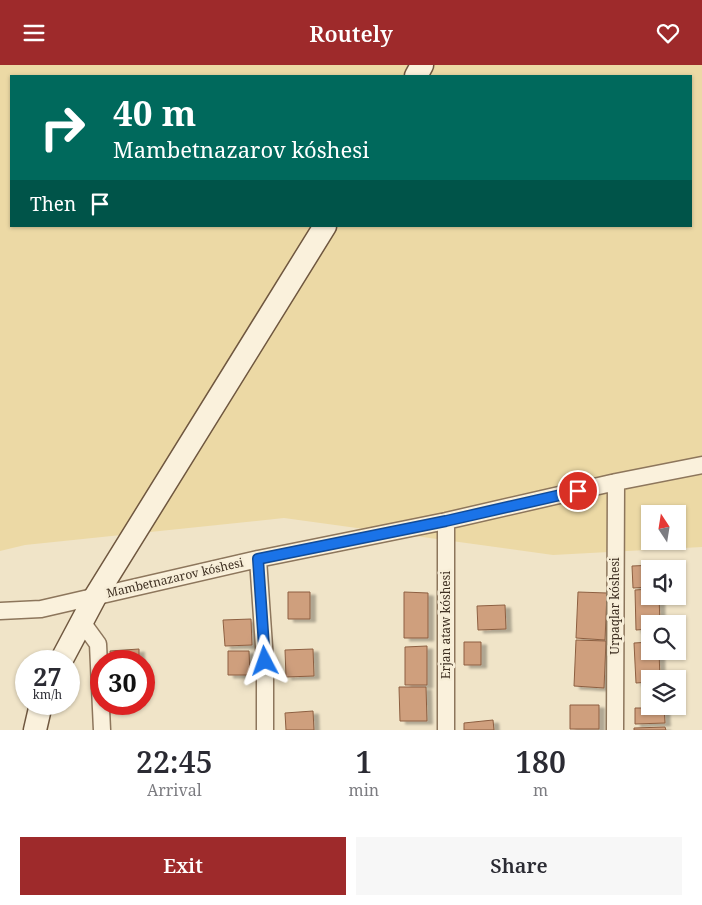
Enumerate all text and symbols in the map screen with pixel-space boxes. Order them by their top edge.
text: Routely [309,18,393,48]
icon: menu [20,19,48,47]
icon: heart [654,19,682,47]
text: 40 m [113,89,196,136]
icon: right [30,95,95,160]
text: Mambetnazarov kóshesi [113,134,369,164]
icon: arrive [86,190,114,218]
text: Then [30,191,76,217]
pin [557,470,599,512]
icon: arrive [564,477,592,505]
north arrow [641,505,686,550]
map controls [641,505,686,715]
street label: Mambetnazarov kóshesi [105,553,245,602]
street label: Urpaqlar kóshesi [606,557,623,655]
button: sound [641,560,686,605]
street label: Erjan ataw kóshesi [437,571,454,679]
button: search [641,615,686,660]
position arrow [238,634,290,686]
speed limit sign: 30 [90,650,155,715]
text: 27 [33,659,62,693]
button: layers [641,670,686,715]
text: km/h [33,686,62,703]
text: 22:45 [136,741,213,782]
text: 1 [355,741,372,782]
text: 180 [515,741,566,782]
text: Arrival [147,779,202,801]
text: min [349,779,379,801]
text: m [533,779,548,801]
button: Exit [20,837,346,895]
button: Share [356,837,682,895]

